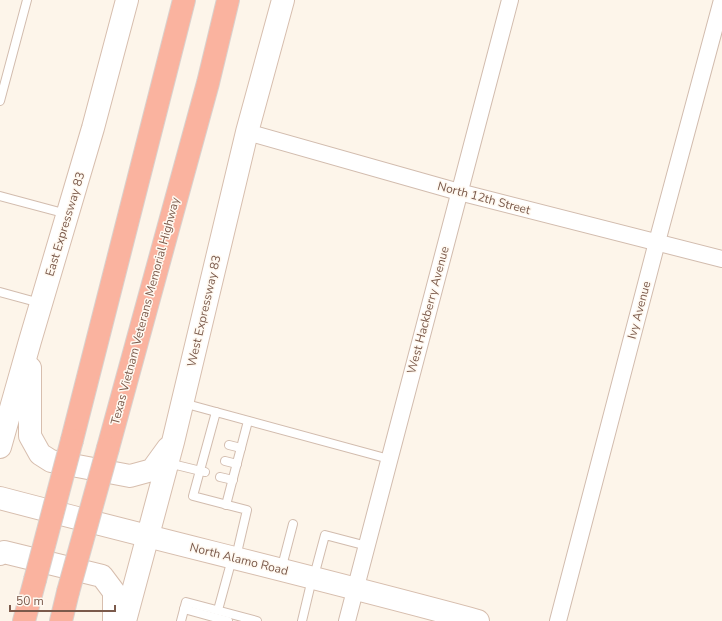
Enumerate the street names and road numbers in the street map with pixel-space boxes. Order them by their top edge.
street label: East Expressway 83 [41,170,89,278]
street label: North 12th Street [436,178,533,218]
street label: Texas Vietnam Veterans Memorial Highway [107,195,183,426]
street label: West Hackberry Avenue [403,244,453,376]
street label: West Expressway 83 [183,254,225,368]
street label: Ivy Avenue [624,279,654,341]
street label: North Alamo Road [188,539,290,579]

